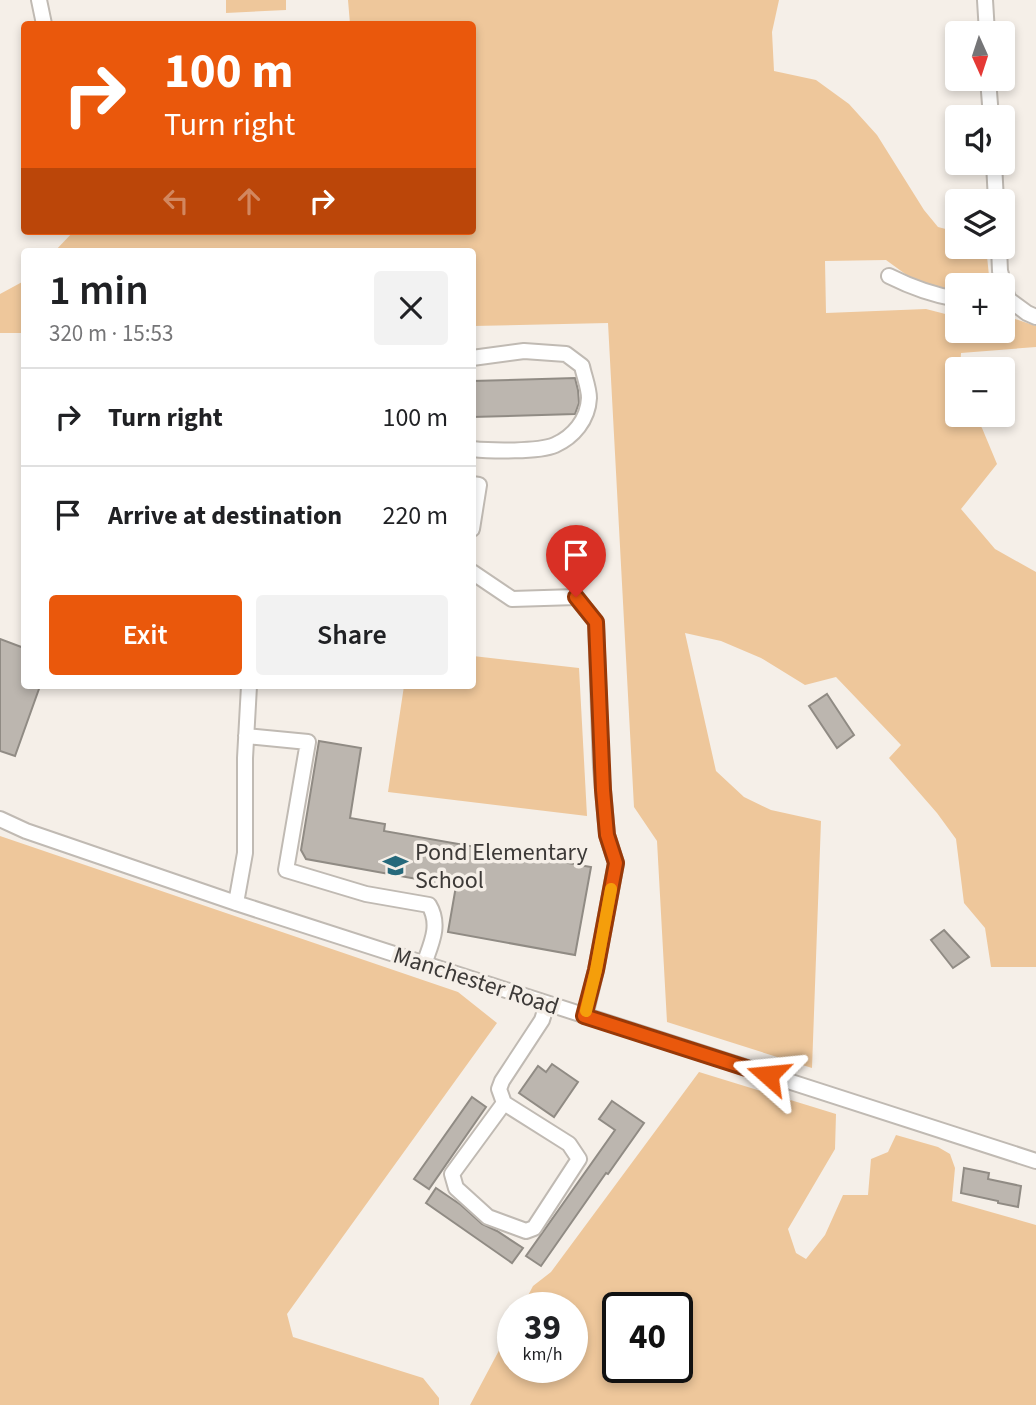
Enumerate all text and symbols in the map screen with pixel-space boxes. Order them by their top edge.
north arrow [945,21,1015,91]
map controls [945,21,1015,427]
text: 100 m [164,37,293,107]
icon: right [49,49,140,140]
text: Turn right [164,102,295,148]
button: sound [945,105,1015,175]
icon: left [157,182,195,220]
icon: ahead [230,182,268,220]
icon: right [303,182,341,220]
button: layers [945,189,1015,259]
text: 1 min [49,261,149,321]
button: close [374,271,448,345]
button: + [945,273,1015,343]
text: 320 m · 15:53 [49,317,173,350]
button: − [945,357,1015,427]
icon: right [49,398,87,436]
text: Turn right [108,399,223,436]
text: 100 m [382,399,448,436]
icon: arrive [49,496,87,534]
text: Arrive at destination [108,497,342,534]
text: 220 m [382,497,448,534]
pin [546,525,606,597]
icon: arrive [557,536,595,574]
button: Exit [49,595,242,675]
button: Share [256,595,448,675]
place label: Pond Elementary School [415,835,588,898]
school or university icon: Pond Elementary School [381,852,409,880]
street label: Manchester Road [389,938,563,1024]
position arrow [731,1038,805,1112]
speed limit sign: 40 [602,1292,693,1383]
text: 39 [524,1303,561,1353]
text: km/h [523,1342,562,1367]

